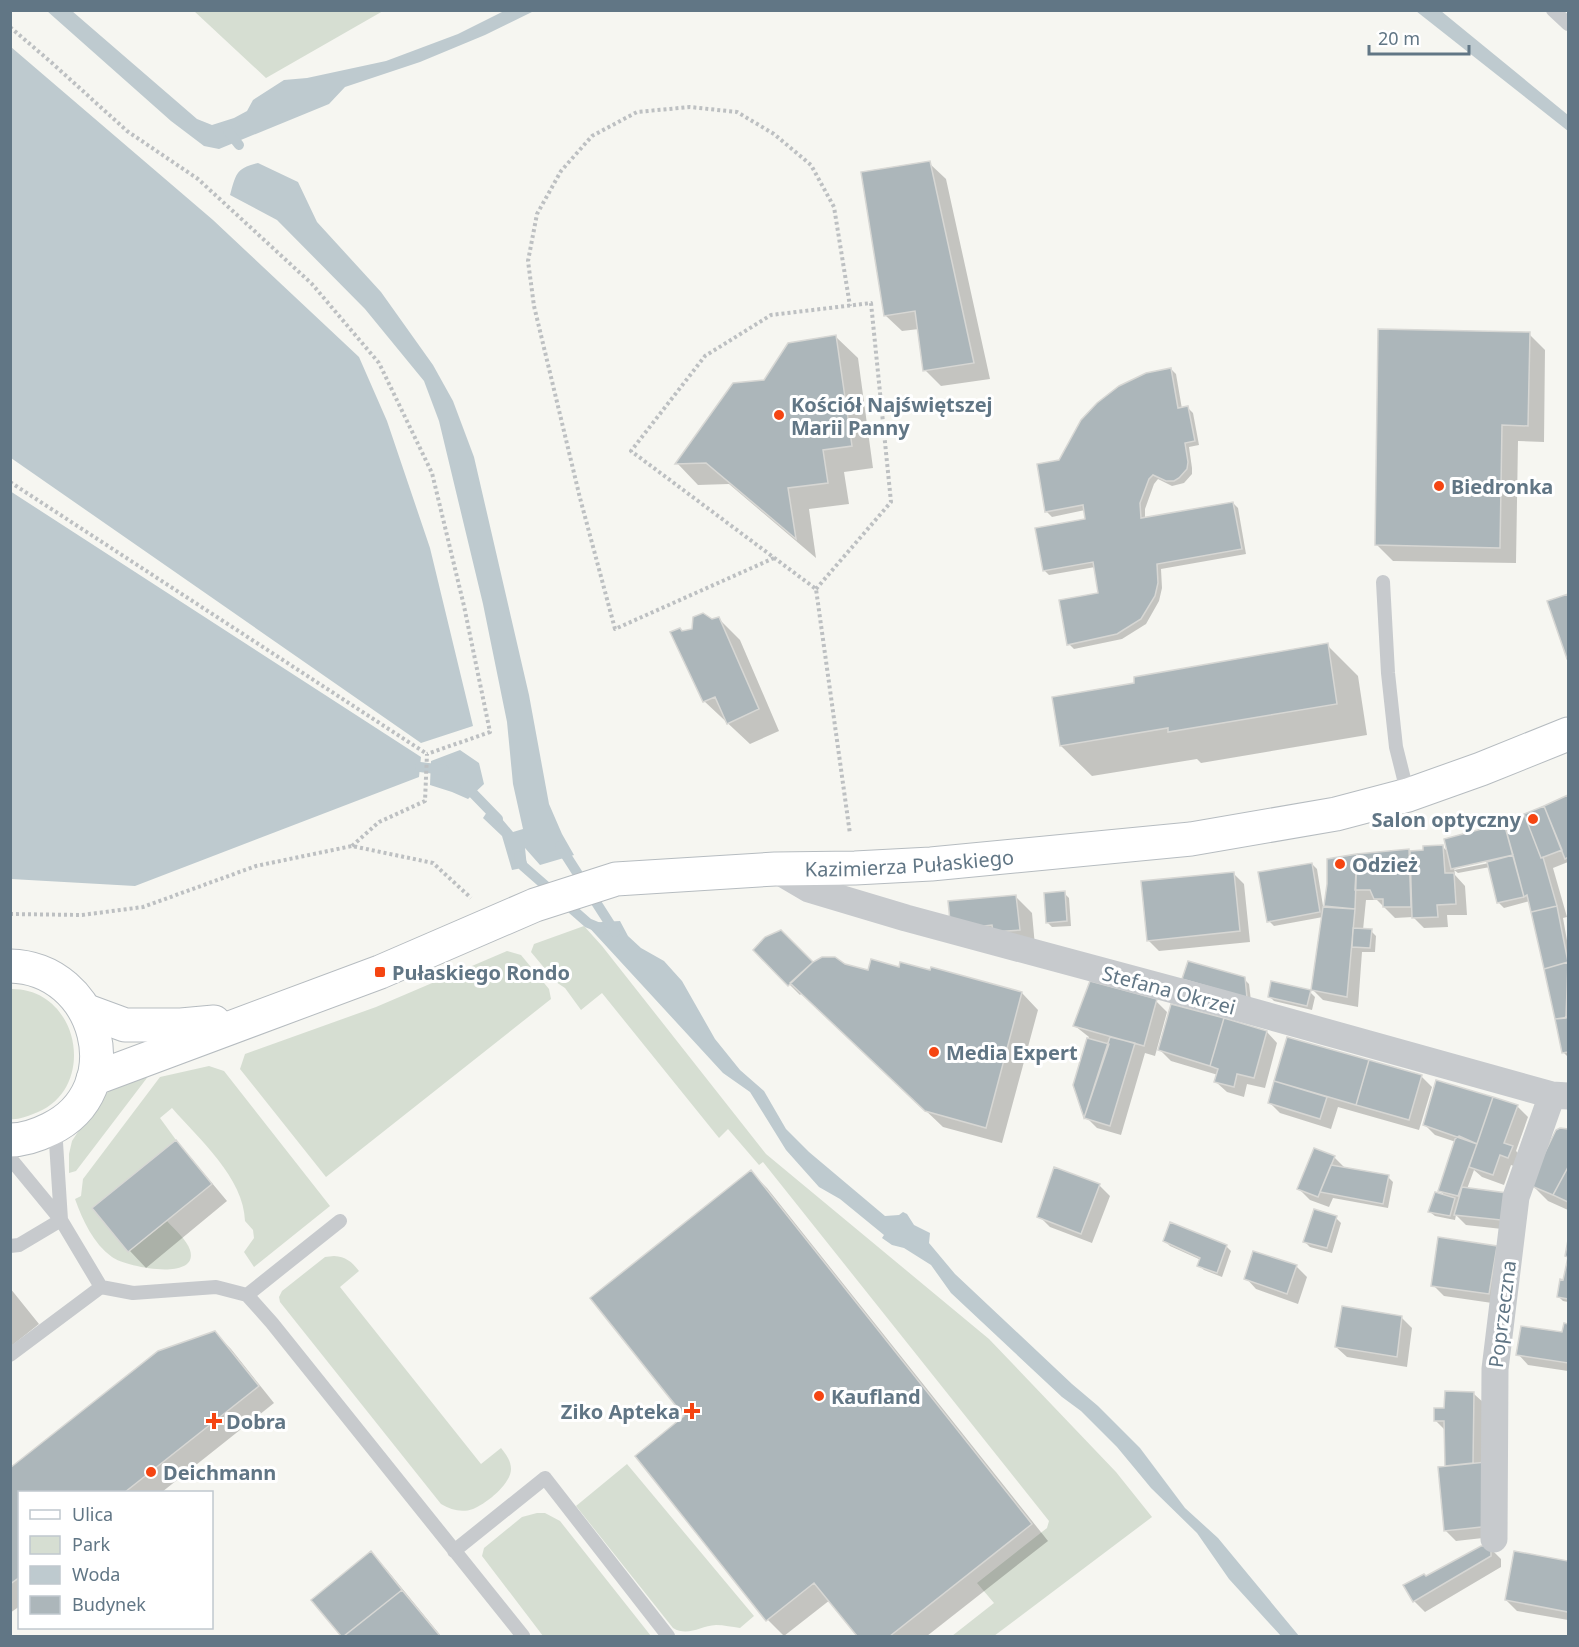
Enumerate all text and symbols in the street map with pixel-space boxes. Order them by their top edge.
scale bar [1369,18,1470,56]
text: 20 m [1378,26,1420,50]
place label: Kościół Najświętszej Marii Panny [791,391,993,441]
marker: Kościół Najświętszej Marii Panny [772,408,786,422]
place label: Biedronka [1451,473,1553,500]
marker: Biedronka [1432,479,1446,493]
place label: Salon optyczny [1372,806,1522,833]
marker: Salon optyczny [1526,812,1540,826]
street label: Kazimierza Pułaskiego [805,843,1015,882]
place label: Odzież [1352,851,1418,878]
marker: Odzież [1333,857,1347,871]
place label: Pułaskiego Rondo [392,959,570,986]
street label: Stefana Okrzei [1099,959,1239,1021]
marker: Pułaskiego Rondo [373,965,387,979]
place label: Media Expert [946,1039,1078,1066]
marker: Media Expert [927,1045,941,1059]
street label: Poprzeczna [1482,1259,1522,1369]
place label: Kaufland [831,1383,921,1410]
marker: Kaufland [812,1389,826,1403]
place label: Ziko Apteka [561,1398,680,1425]
marker: Ziko Apteka [685,1404,699,1418]
place label: Dobra [226,1408,286,1435]
marker: Dobra [207,1414,221,1428]
place label: Deichmann [163,1459,276,1486]
marker: Deichmann [144,1465,158,1479]
legend [18,1491,213,1629]
text: Ulica [72,1502,113,1526]
text: Park [72,1532,110,1556]
text: Woda [72,1562,120,1586]
text: Budynek [72,1592,146,1616]

